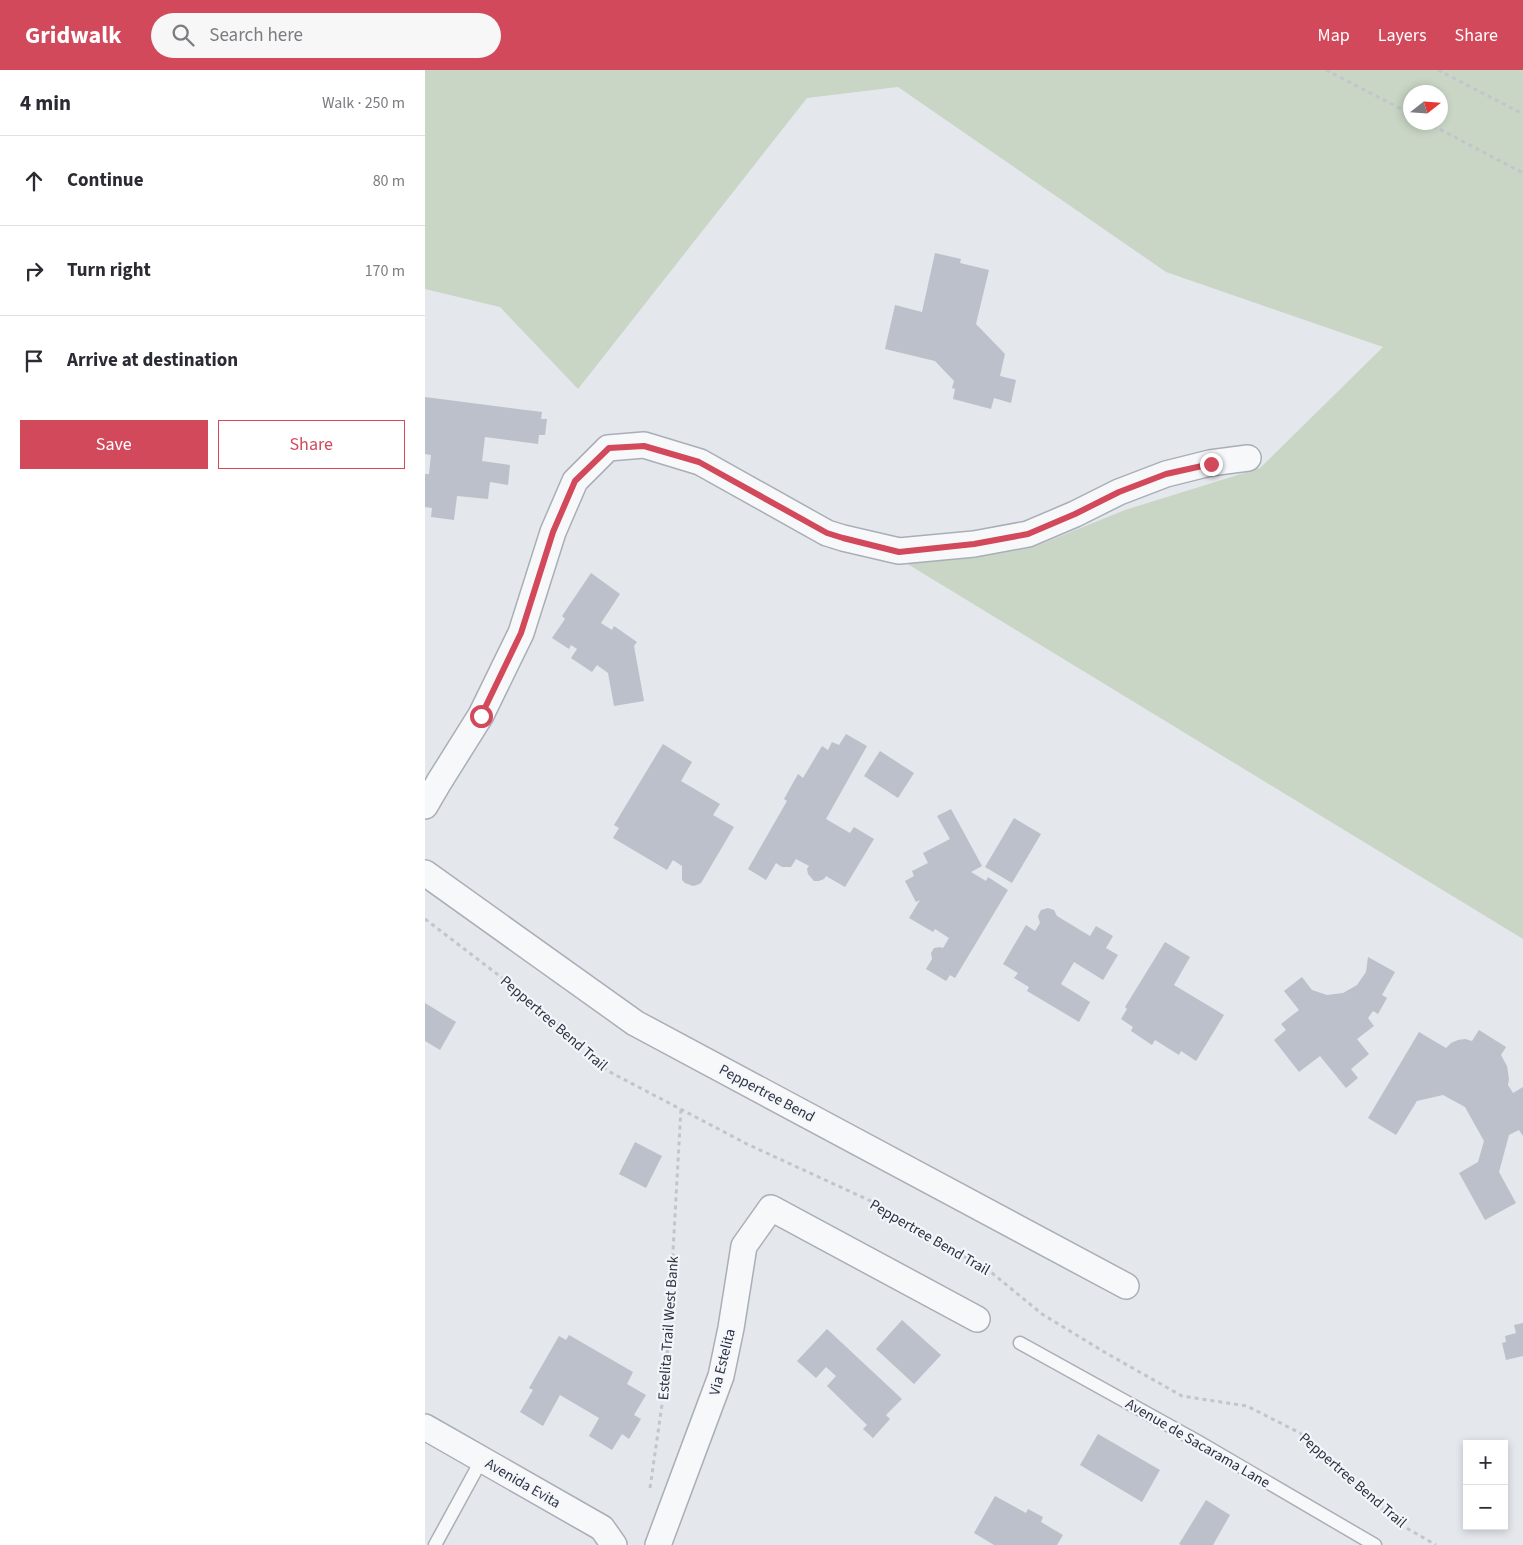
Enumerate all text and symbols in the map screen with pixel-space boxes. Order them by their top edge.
search box [151,13,501,58]
text: Gridwalk [25,18,121,53]
icon: search [169,21,197,49]
text: Search here [209,22,303,49]
text: Map [1318,23,1350,48]
text: Layers [1378,23,1427,48]
text: Share [1455,23,1498,48]
north arrow [1403,85,1448,130]
text: 4 min [20,88,71,118]
text: Walk · 250 m [322,92,405,114]
icon: ahead [20,167,48,195]
text: Continue [67,167,144,194]
text: 80 m [373,170,405,192]
icon: right [20,257,48,285]
text: Turn right [67,257,151,284]
text: 170 m [365,260,405,282]
icon: arrive [20,347,48,375]
text: Arrive at destination [67,347,238,374]
button: Save [20,420,208,469]
button: Share [218,420,405,469]
route end [1200,453,1223,476]
route start [470,705,493,728]
street label: Peppertree Bend Trail [495,971,612,1076]
street label: Peppertree Bend [715,1059,818,1128]
street label: Peppertree Bend Trail [866,1194,994,1281]
street label: Estelita Trail West Bank [653,1255,684,1401]
street label: Via Estelita [704,1327,741,1398]
street label: Avenue de Sacarama Lane [1122,1393,1274,1493]
street label: Peppertree Bend Trail [1294,1428,1411,1533]
map controls [1463,1440,1508,1530]
button: + [1463,1440,1508,1485]
street label: Avenida Evita [481,1453,564,1514]
button: − [1463,1485,1508,1530]

